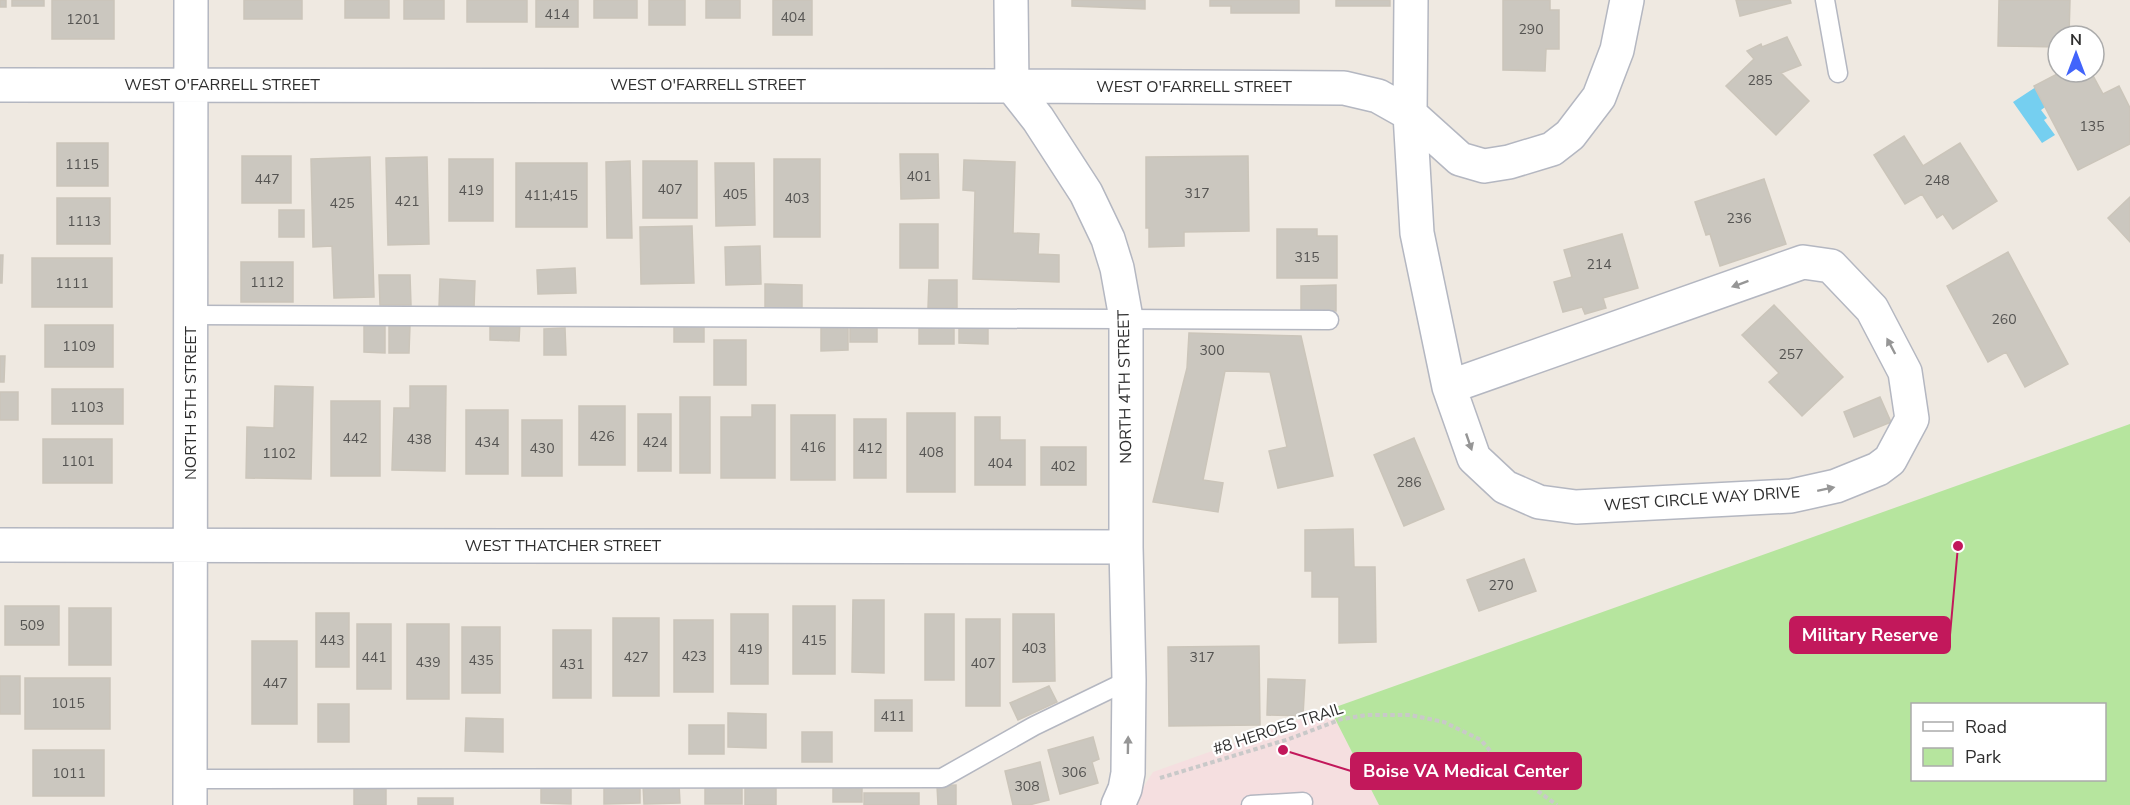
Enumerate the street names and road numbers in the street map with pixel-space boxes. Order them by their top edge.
street label: WEST O'FARRELL STREET [124,74,320,96]
street label: WEST O'FARRELL STREET [610,74,806,96]
street label: WEST O'FARRELL STREET [1096,76,1292,98]
street label: NORTH 4TH STREET [1113,309,1137,464]
street label: NORTH 5TH STREET [180,326,202,480]
street label: WEST CIRCLE WAY DRIVE [1603,481,1801,517]
street label: WEST THATCHER STREET [465,535,662,557]
street label: #8 HEROES TRAIL [1210,698,1346,760]

